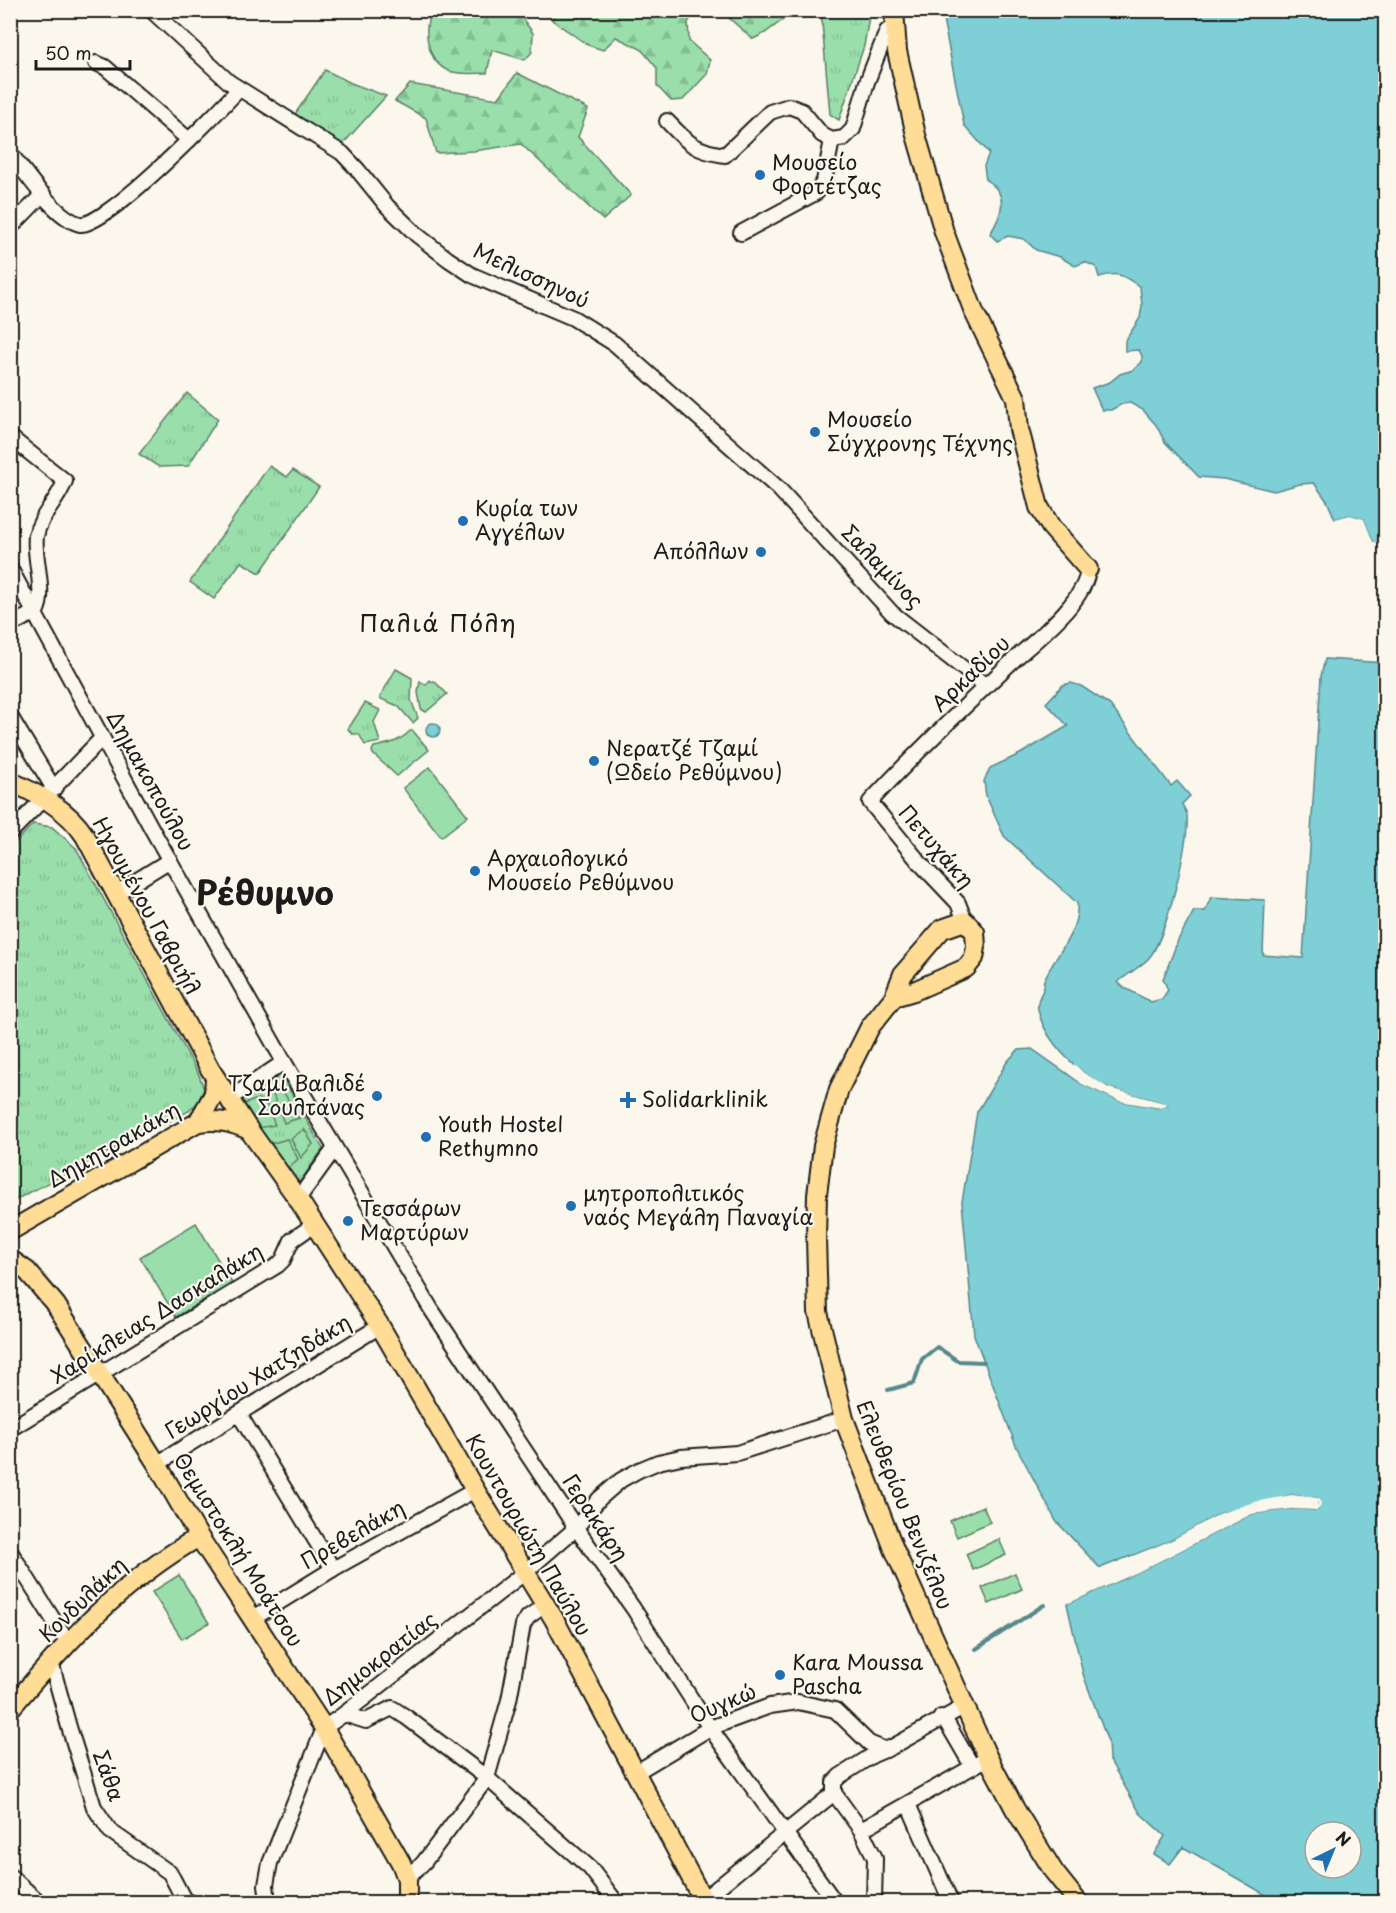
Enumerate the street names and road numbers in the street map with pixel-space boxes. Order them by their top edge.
street label: Μελισσηνού [468,233,595,315]
street label: Σαλαμίνος [835,516,932,615]
street label: Αρκαδίου [923,627,1016,718]
street label: Δημακοπούλου [100,704,204,856]
street label: Πετυχάκη [892,797,983,895]
street label: Ηγουμένου Γαβριήλ [86,810,210,1000]
street label: Δημητρακάκη [41,1092,185,1194]
street label: Χαρίκλειας Δασκαλάκη [44,1234,268,1391]
street label: Γεωργίου Χατζηδάκη [158,1305,356,1446]
street label: Ελευθερίου Βενιζέλου [849,1395,963,1614]
street label: Κουντουριώτη Παύλου [459,1427,601,1641]
street label: Θεμιστοκλή Μοάτσου [167,1446,313,1652]
street label: Γερακάρη [556,1467,638,1567]
street label: Πρεβελάκη [294,1490,410,1576]
street label: Κονδυλάκη [30,1548,133,1649]
street label: Δημοκρατίας [315,1602,443,1712]
street label: Ουγκώ [684,1674,761,1731]
street label: Σάθα [86,1745,134,1806]

